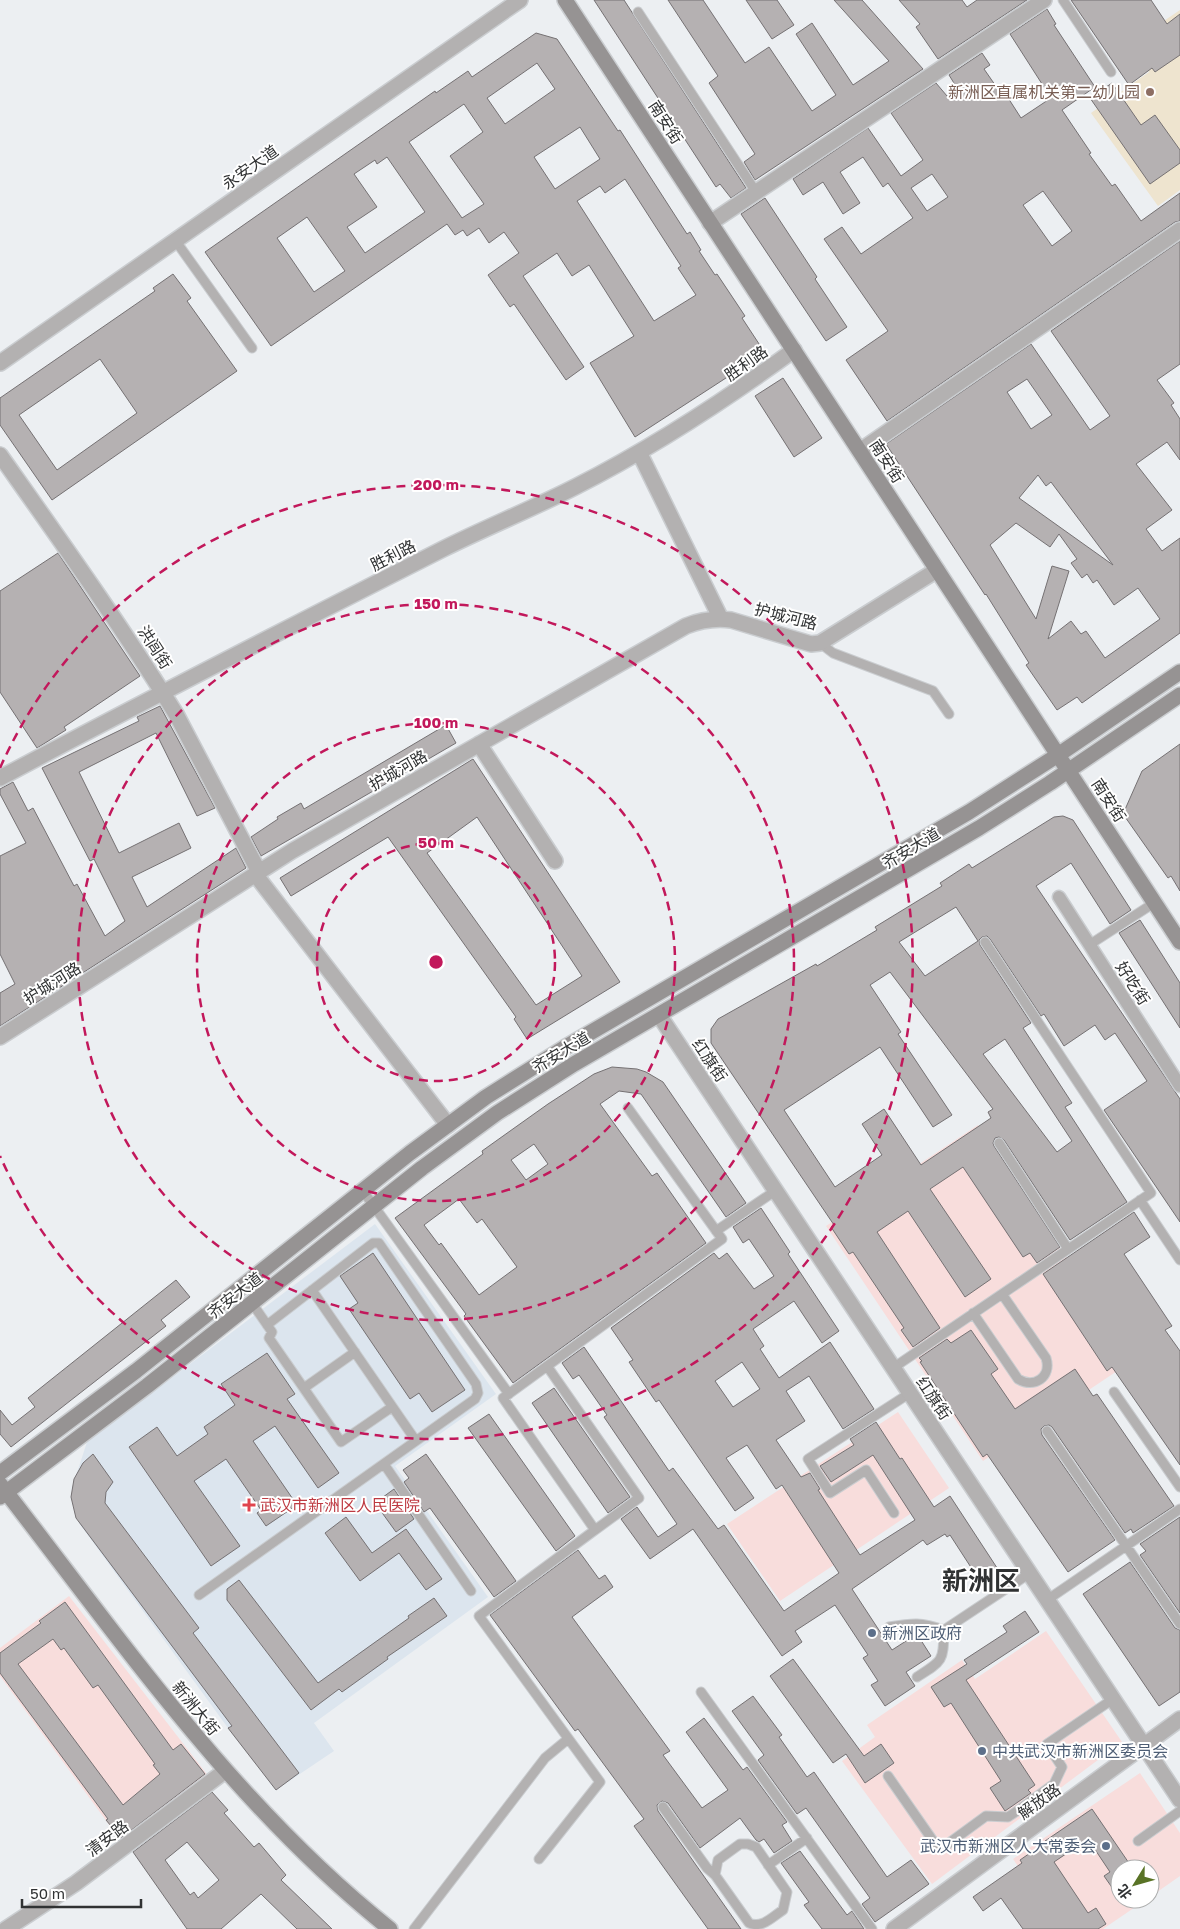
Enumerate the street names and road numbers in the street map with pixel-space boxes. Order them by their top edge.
street label: 南安街 [645,96,687,148]
street label: 永安大道 [218,140,282,194]
street label: 胜利路 [721,341,771,385]
street label: 南安街 [866,435,908,487]
street label: 胜利路 [367,535,419,575]
street label: 护城河路 [753,599,819,633]
street label: 洪闾街 [134,621,176,673]
street label: 护城河路 [365,745,431,795]
street label: 南安街 [1088,774,1130,826]
street label: 齐安大道 [878,823,944,873]
street label: 好吃街 [1112,957,1154,1009]
street label: 护城河路 [20,958,84,1008]
street label: 齐安大道 [528,1027,594,1077]
street label: 红旗街 [688,1035,732,1085]
street label: 齐安大道 [204,1267,266,1323]
street label: 红旗街 [912,1373,956,1423]
street label: 新洲大街 [168,1677,224,1739]
street label: 解放路 [1014,1779,1064,1823]
street label: 清安路 [82,1816,132,1860]

